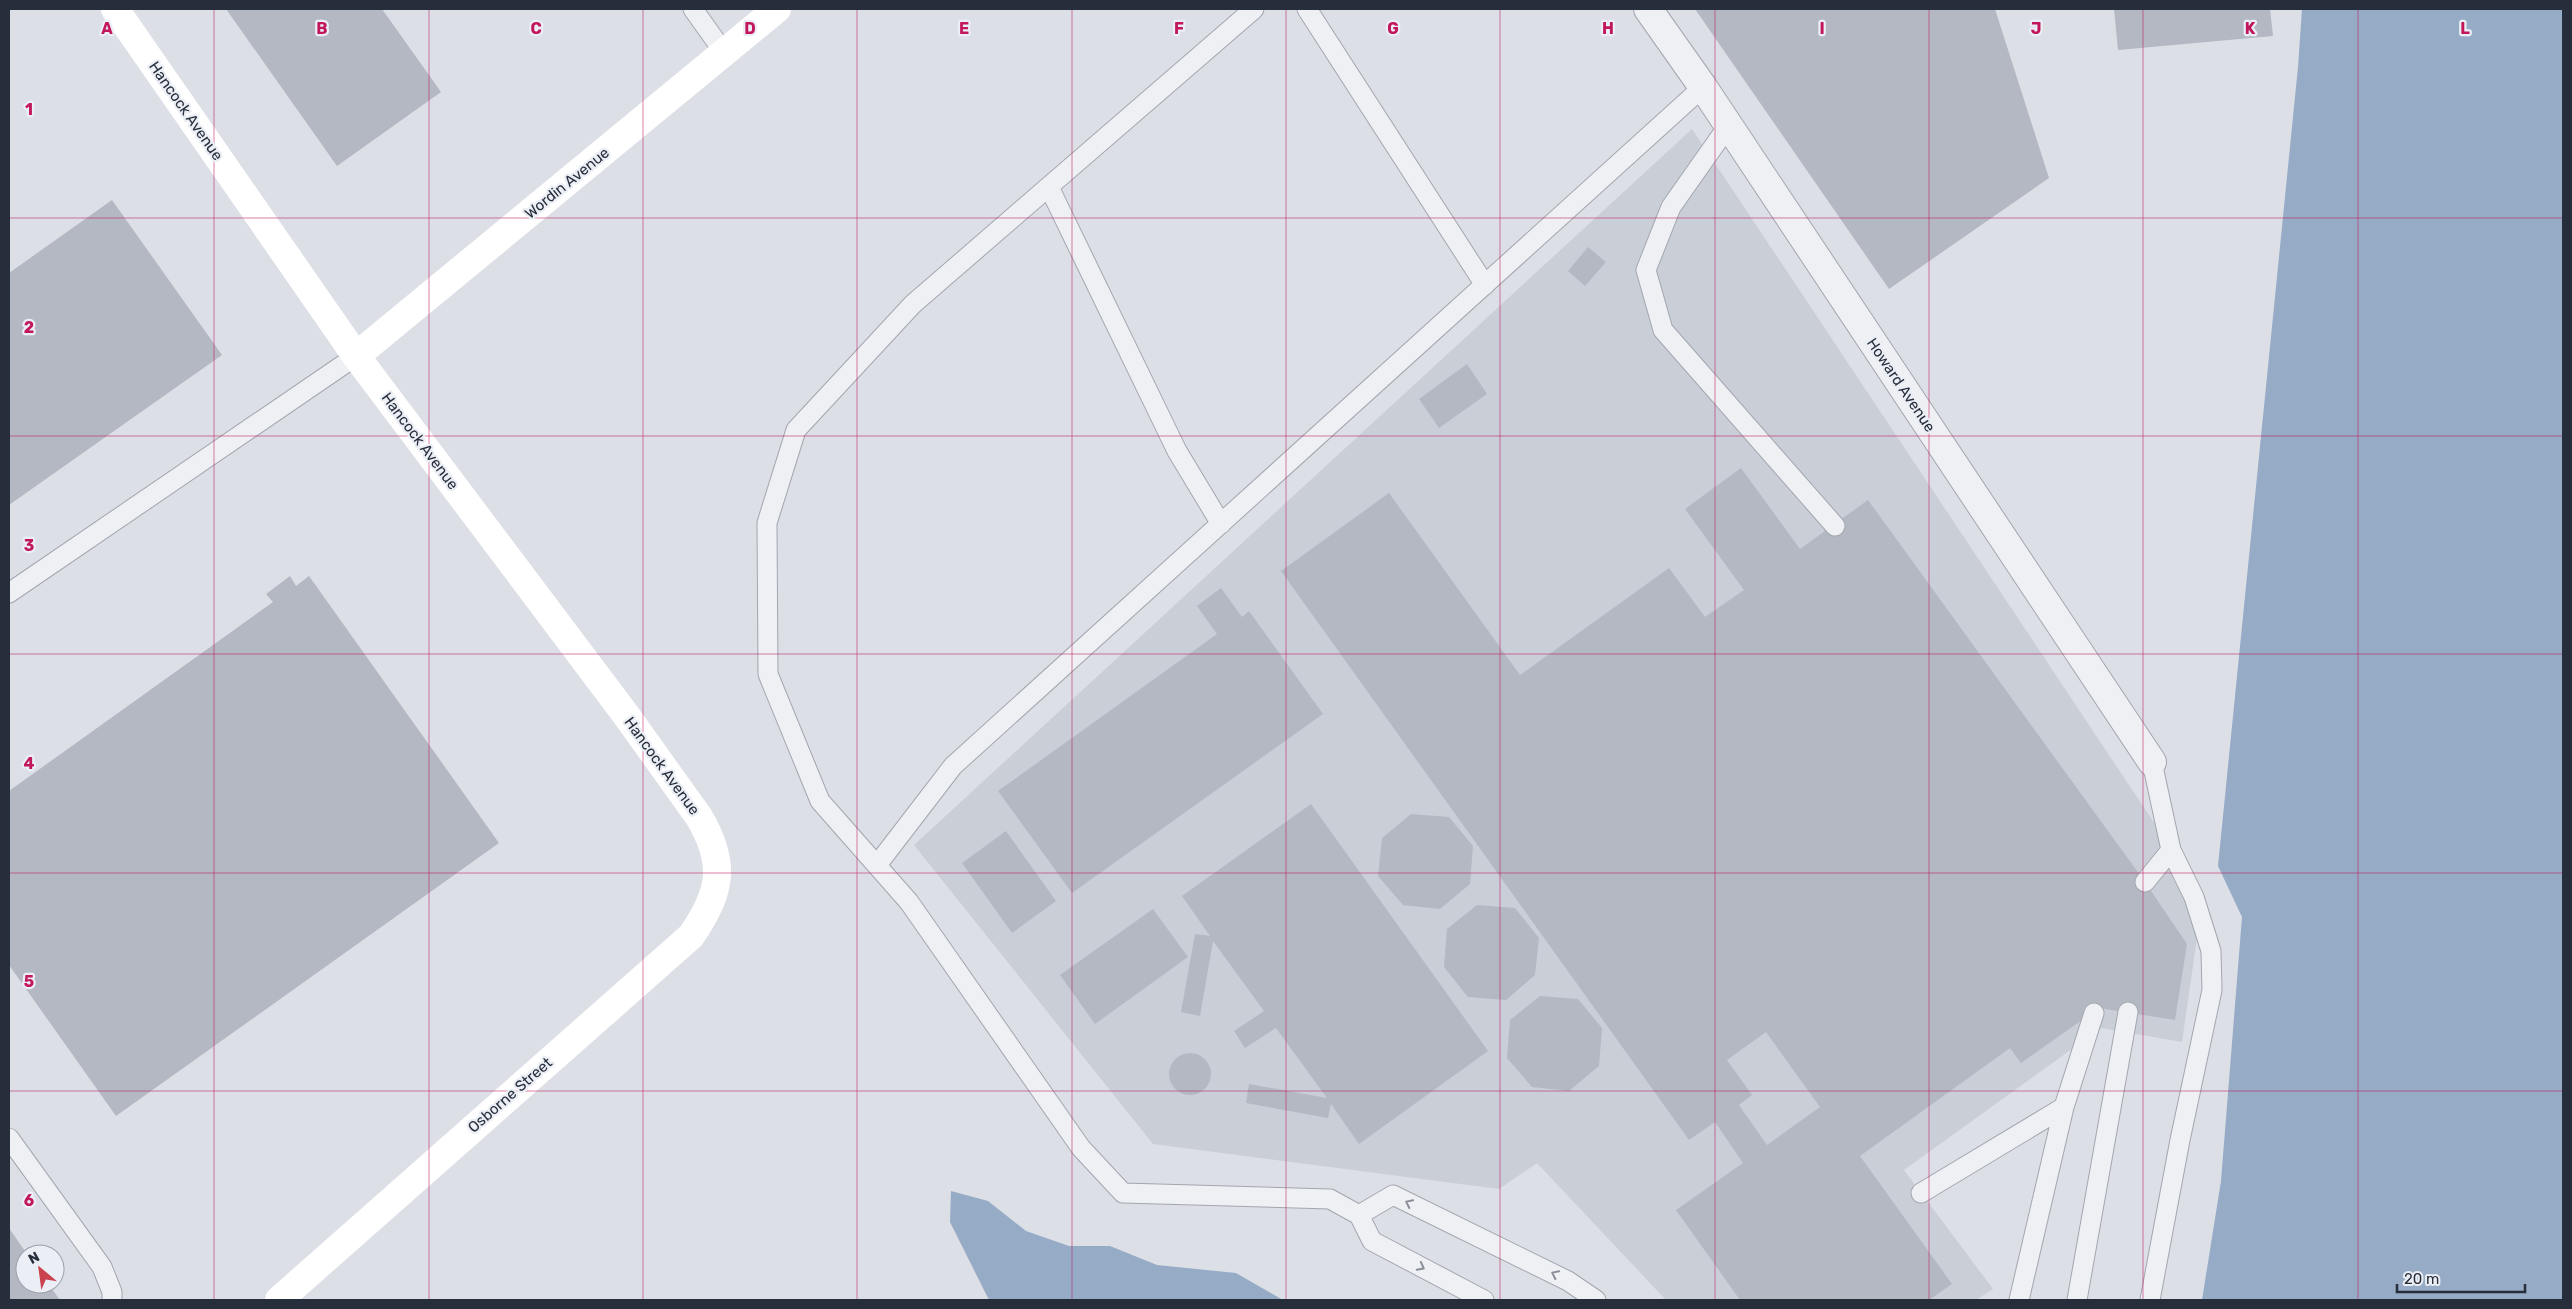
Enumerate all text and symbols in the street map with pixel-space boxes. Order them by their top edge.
text: A [101,19,113,38]
text: B [316,19,328,38]
text: C [530,19,542,38]
text: D [744,19,756,38]
text: E [959,19,969,38]
text: F [1174,19,1184,38]
text: G [1387,19,1399,38]
text: H [1602,19,1614,38]
text: I [1819,19,1825,38]
text: J [2031,19,2041,38]
text: K [2245,19,2256,38]
text: L [2460,19,2470,38]
street label: Hancock Avenue [145,58,227,164]
text: 1 [25,100,33,119]
street label: Wordin Avenue [521,143,613,223]
text: 2 [24,318,34,337]
street label: Howard Avenue [1863,335,1939,435]
street label: Hancock Avenue [378,389,462,493]
text: 3 [24,536,34,555]
street label: Hancock Avenue [620,714,704,818]
text: 4 [24,754,35,773]
text: 5 [24,972,34,991]
street label: Osborne Street [464,1053,556,1136]
text: 6 [24,1191,34,1210]
one-way arrow [1405,1199,1414,1209]
north arrow [15,1244,65,1294]
text: N [25,1248,42,1268]
one-way arrow [1415,1260,1424,1270]
scale bar [2397,1262,2524,1294]
one-way arrow [1551,1270,1560,1281]
text: 20 m [2404,1270,2439,1288]

